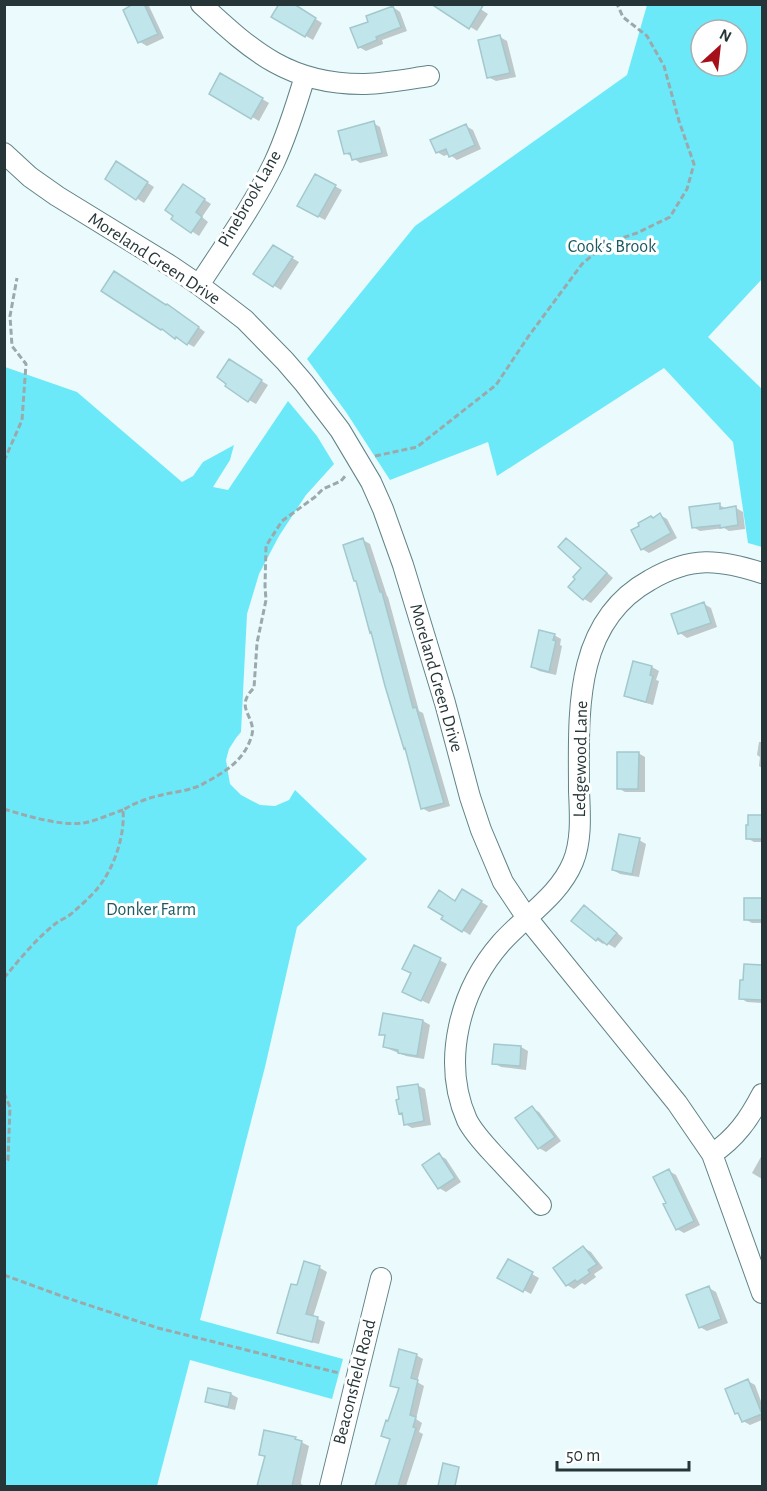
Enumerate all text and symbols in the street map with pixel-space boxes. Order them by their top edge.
north arrow [689,18,749,78]
text: N [717,26,734,45]
street label: Pinebrook Lane [215,148,285,250]
street label: Moreland Green Drive [85,210,223,308]
park label: Cook's Brook [568,238,657,256]
street label: Moreland Green Drive [406,602,466,754]
street label: Ledgewood Lane [571,700,591,818]
park label: Donker Farm [106,901,196,919]
street label: Beaconsfield Road [331,1318,379,1446]
scale bar [557,1434,689,1472]
text: 50 m [566,1447,600,1465]

